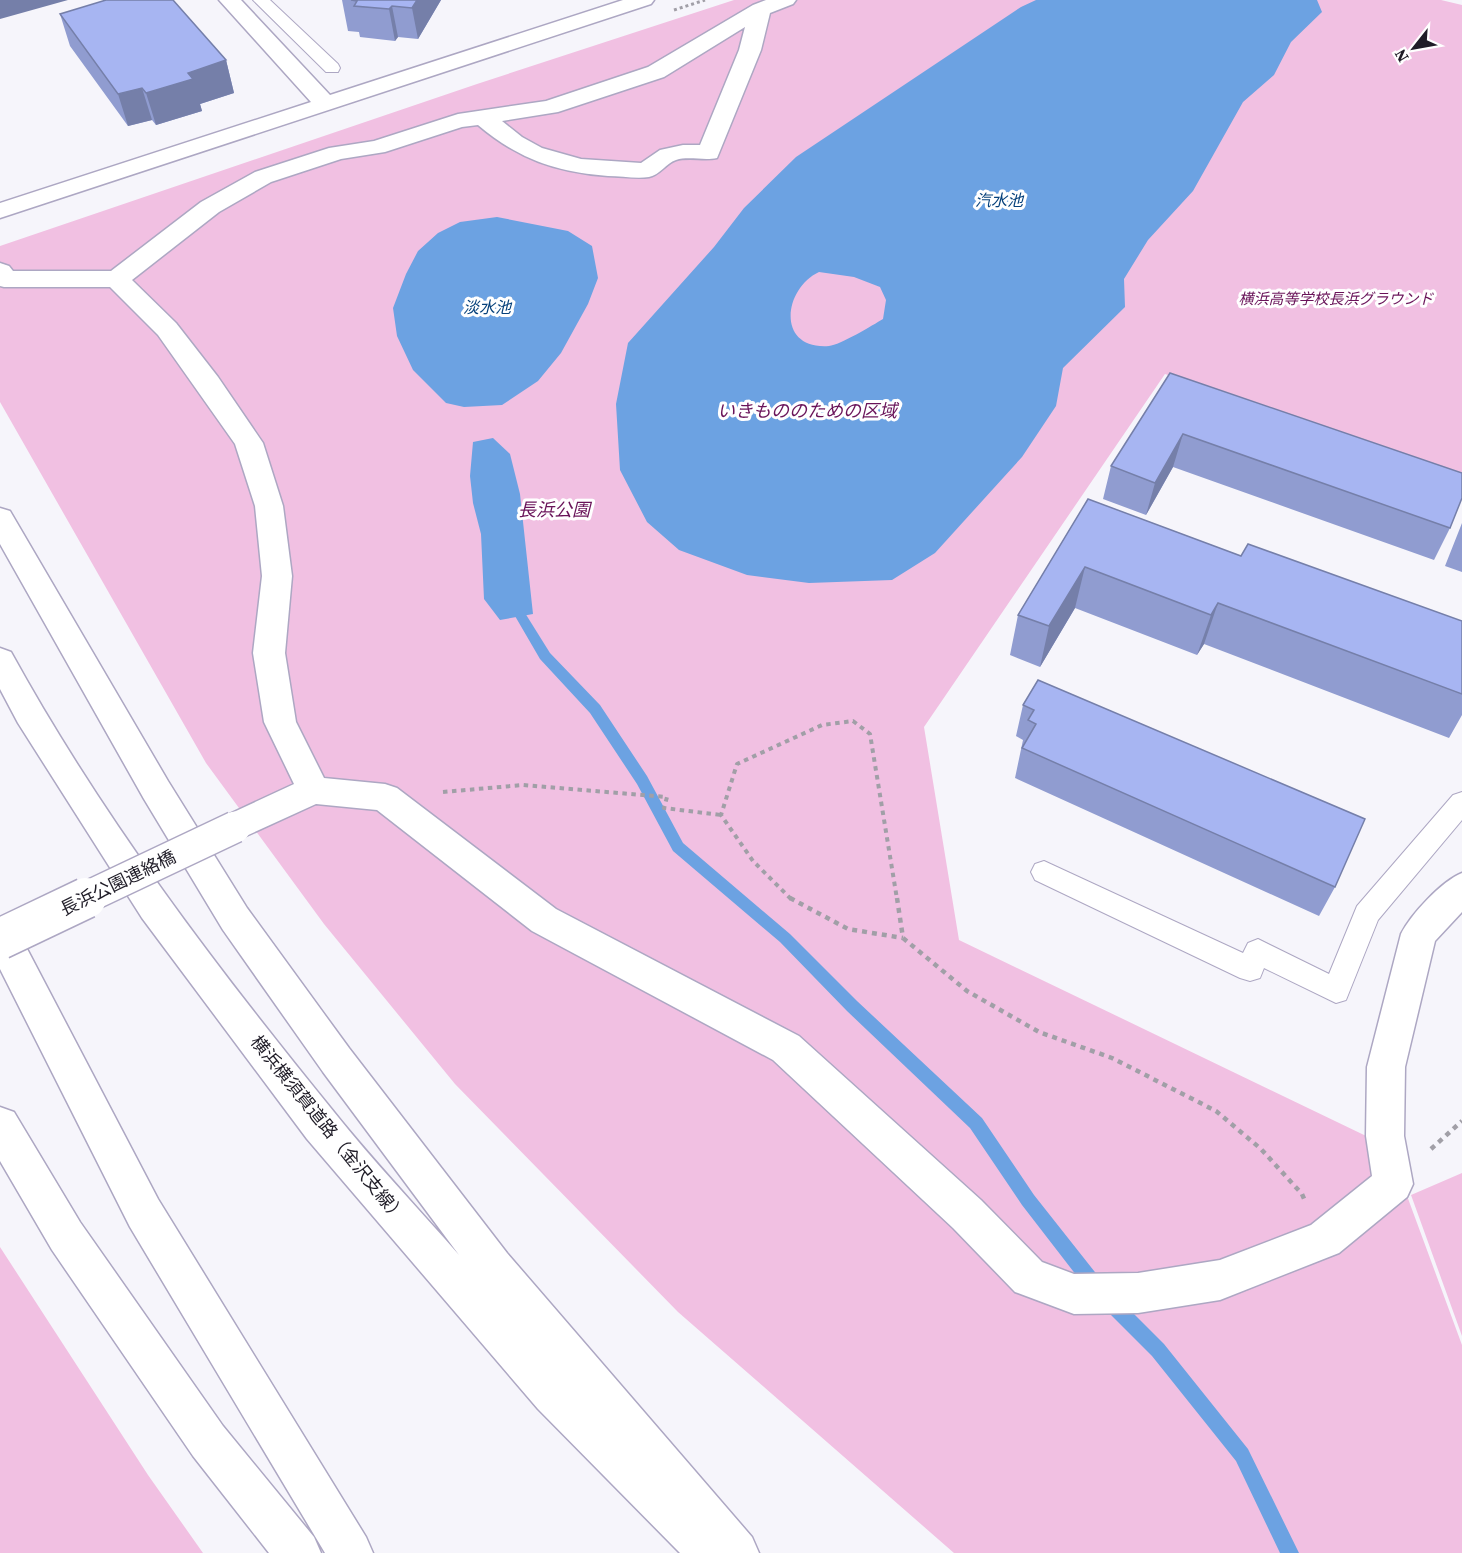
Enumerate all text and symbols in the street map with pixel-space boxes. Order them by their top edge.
north arrow [1384,18,1444,78]
text: N [1389,45,1414,66]
water label: 汽水池 [975,189,1025,211]
park label: 横浜高等学校長浜グラウンド [1238,288,1434,309]
water label: 淡水池 [463,296,513,318]
park label: いきもののための区域 [717,398,900,423]
park label: 長浜公園 [518,497,593,522]
street label: 長浜公園連絡橋 [56,844,180,921]
street label: 横浜横須賀道路（金沢支線） [245,1030,412,1227]

